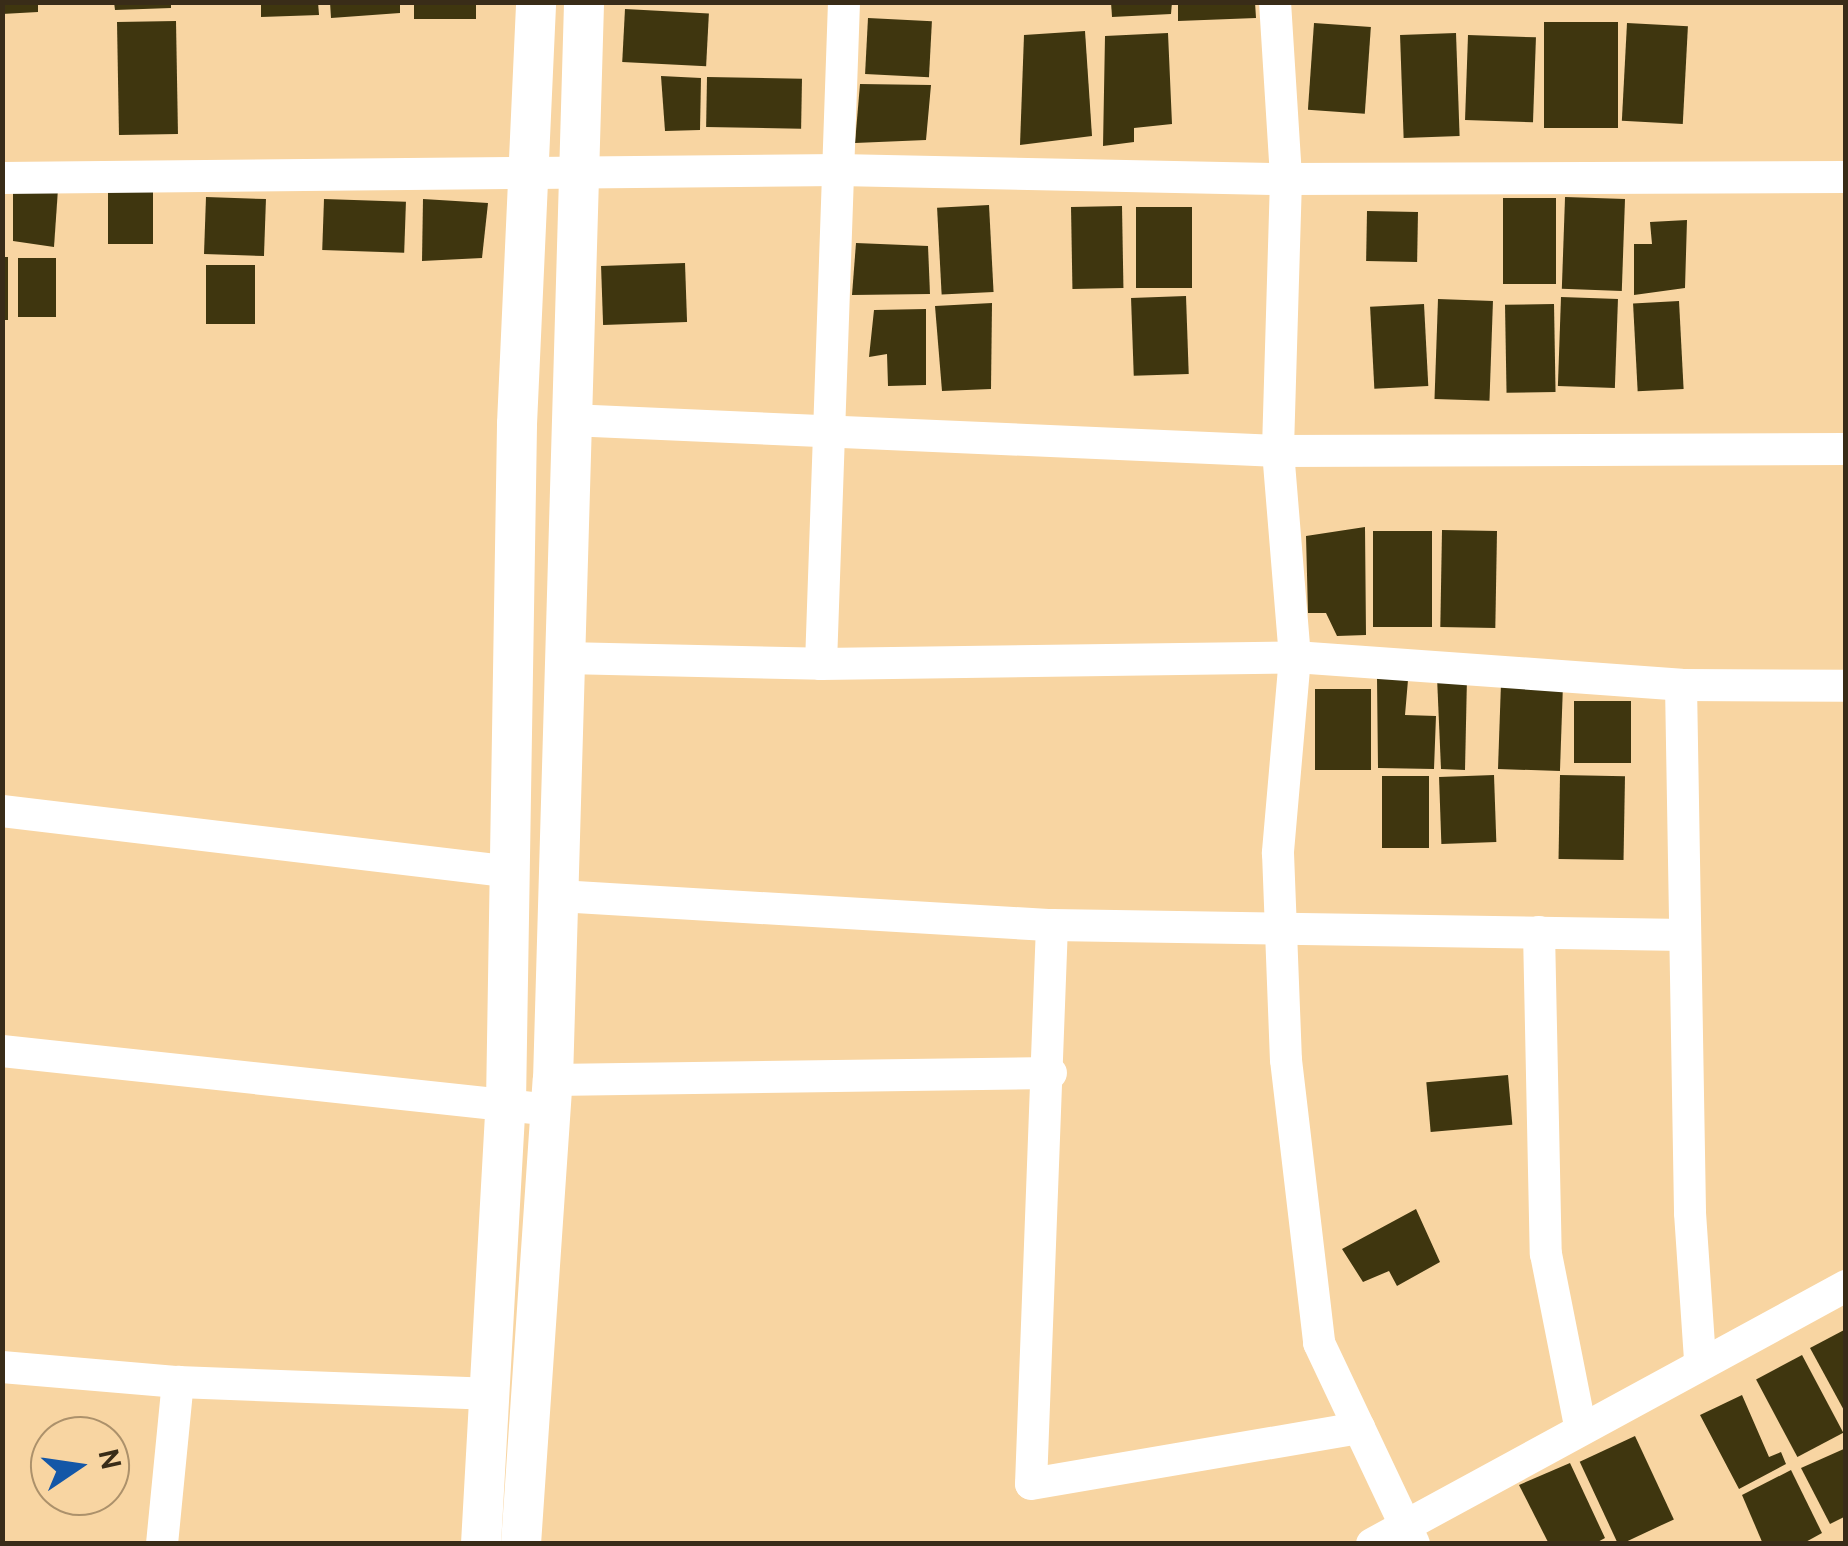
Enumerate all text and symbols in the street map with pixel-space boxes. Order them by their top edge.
north arrow [30,1416,130,1516]
text: N [87,1446,127,1474]

